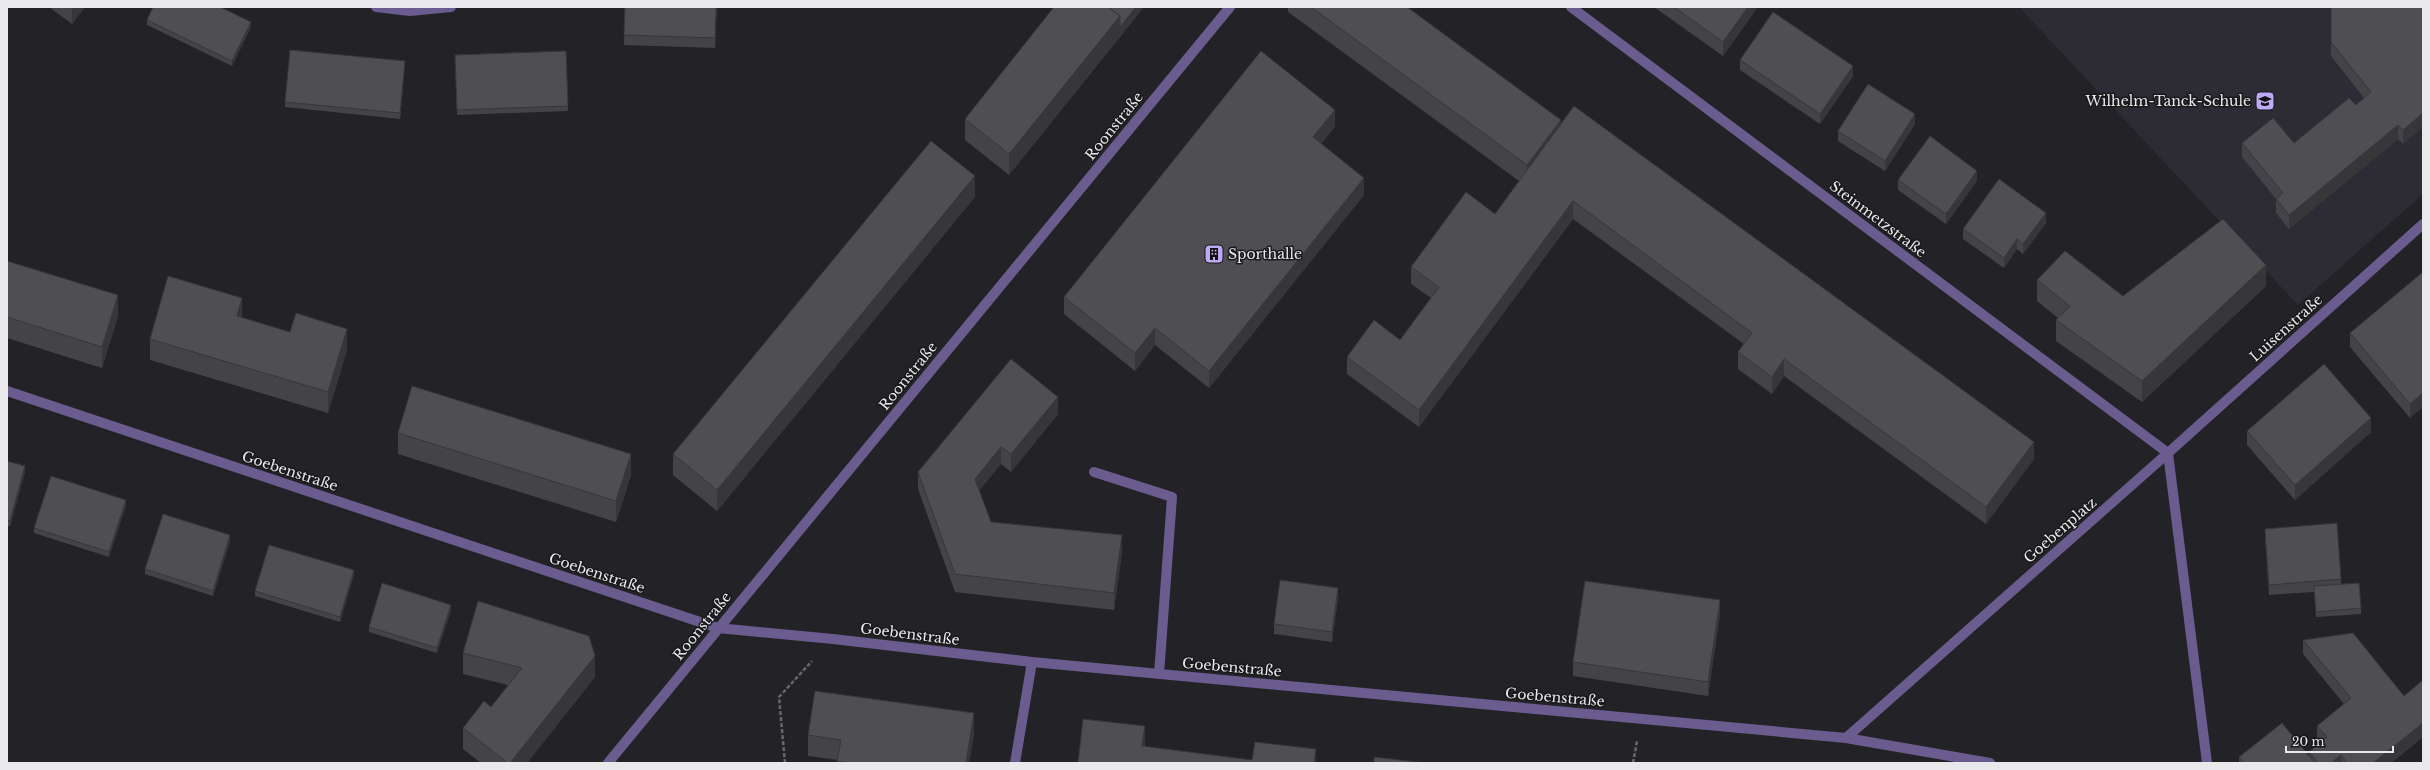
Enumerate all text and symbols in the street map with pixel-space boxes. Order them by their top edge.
street label: Roonstraße [1081,88,1147,164]
school or university icon: Wilhelm-Tanck-Schule [2254,90,2276,112]
place label: Wilhelm-Tanck-Schule [2084,92,2251,110]
street label: Steinmetzstraße [1826,177,1930,261]
building icon: Sporthalle [1203,243,1225,265]
place label: Sporthalle [1228,245,1302,263]
street label: Luisenstraße [2246,291,2326,365]
street label: Roonstraße [875,338,941,414]
street label: Goebenstraße [240,447,340,495]
street label: Goebenplatz [2020,493,2100,567]
street label: Goebenstraße [547,549,647,597]
street label: Roonstraße [669,588,735,664]
street label: Goebenstraße [859,619,961,649]
street label: Goebenstraße [1181,654,1283,680]
street label: Goebenstraße [1504,684,1606,710]
scale bar [2286,728,2393,754]
text: 20 m [2292,734,2324,749]

